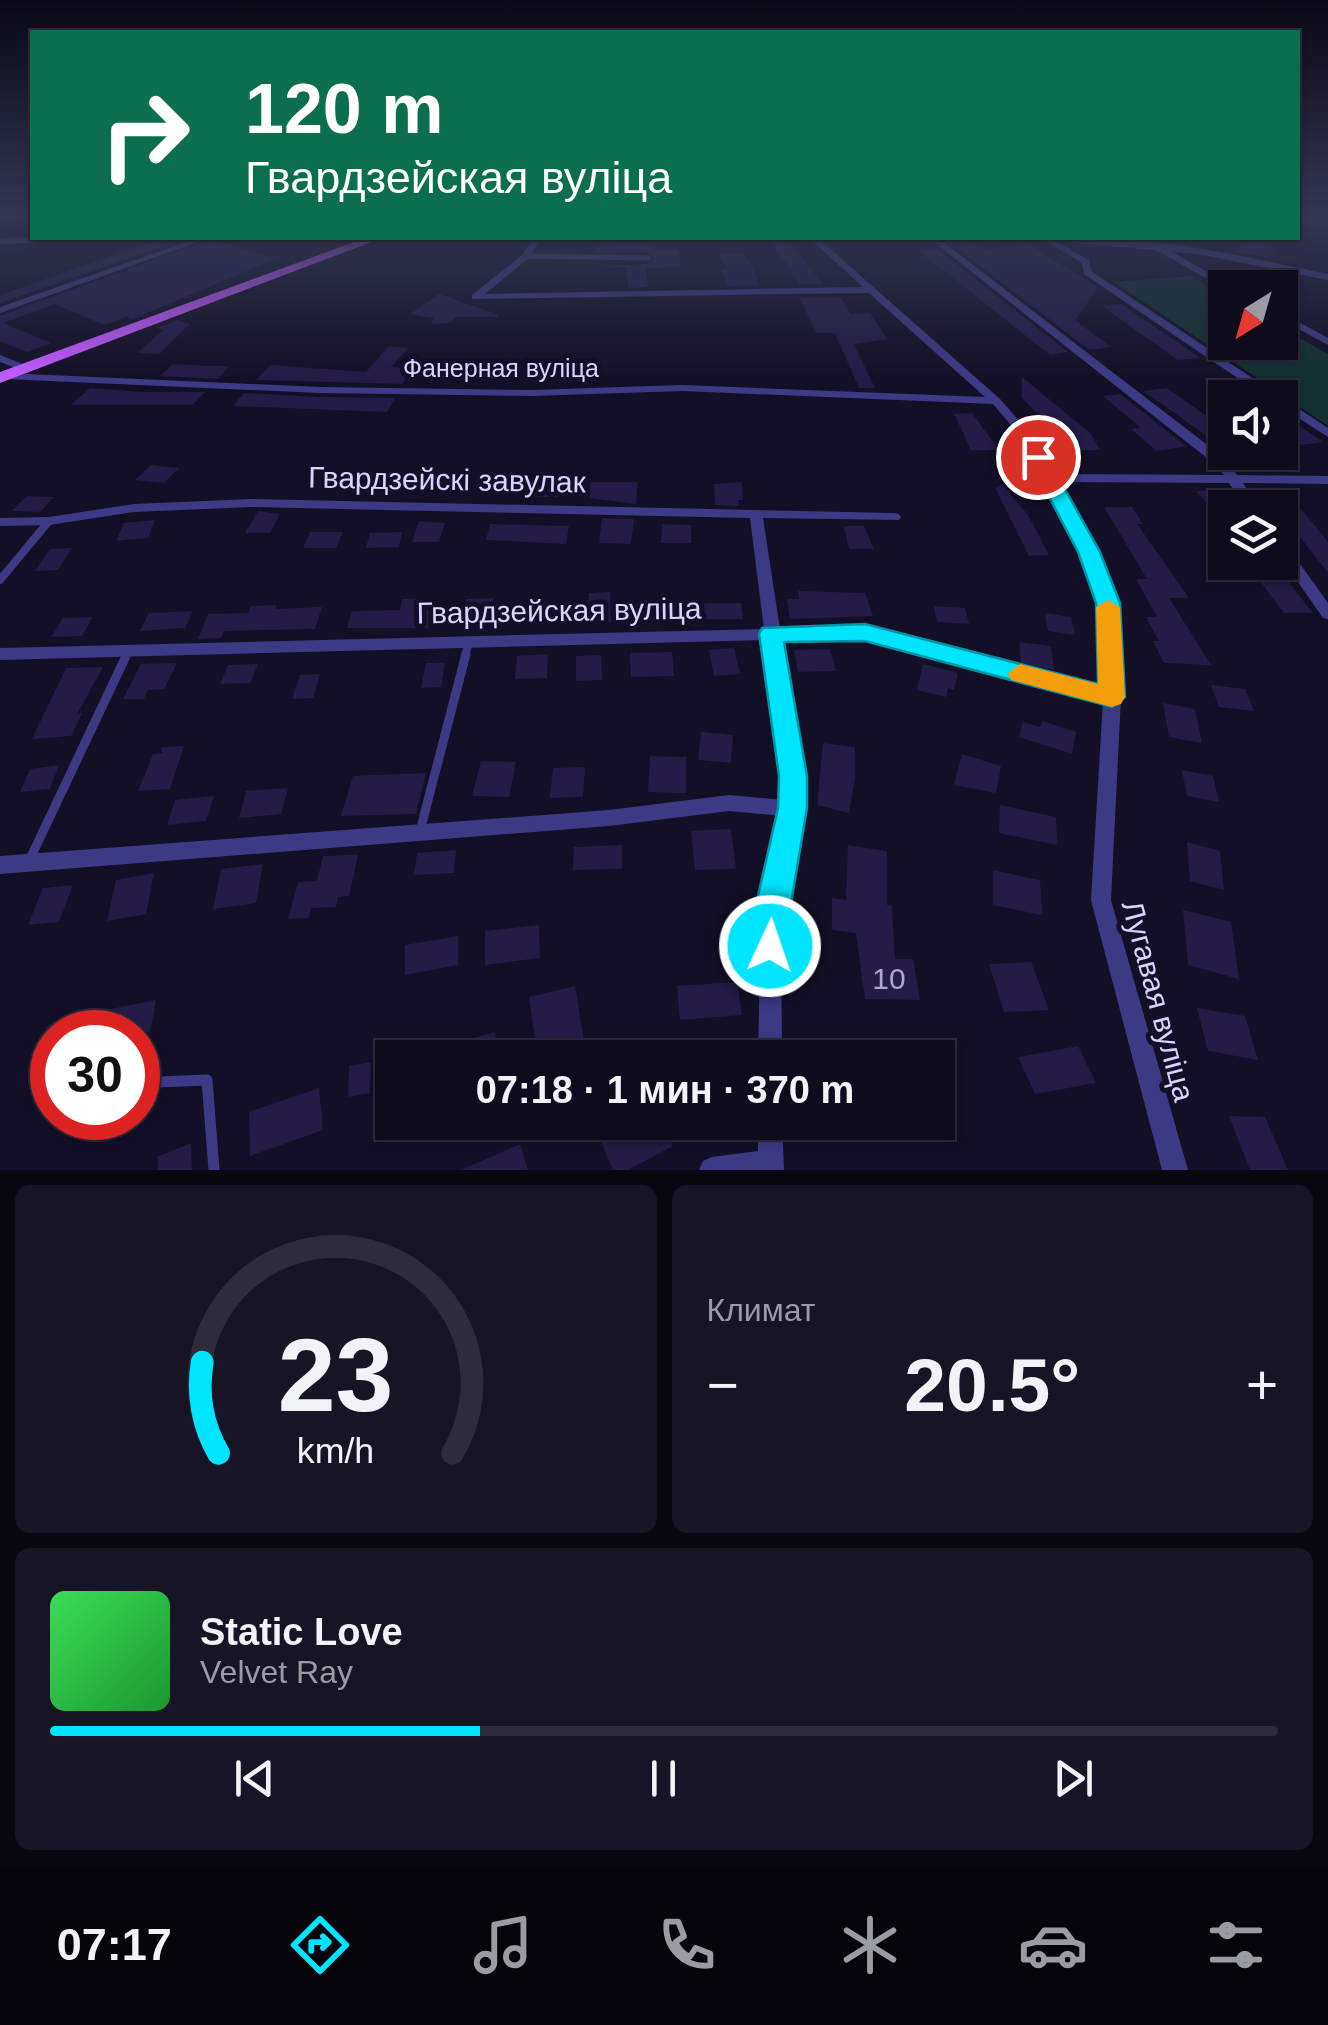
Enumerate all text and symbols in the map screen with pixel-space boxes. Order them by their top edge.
icon: right [80,70,210,200]
text: 120 m [245,70,443,148]
text: Гвардзейская вуліца [245,152,672,203]
north arrow [1208,270,1298,360]
map controls [1208,270,1298,580]
street label: Фанерная вуліца [403,354,599,382]
button: sound [1208,380,1298,470]
pin [996,415,1081,500]
icon: arrive [1011,430,1066,485]
street label: Гвардзейскі завулак [308,461,587,498]
button: layers [1208,490,1298,580]
street label: Гвардзейская вуліца [416,592,702,629]
position arrow [718,894,822,998]
street label: Лугавая вуліца [1116,897,1201,1105]
house number: 10 [872,962,906,995]
speed limit sign: 30 [30,1010,160,1140]
text: 07:18 · 1 мин · 370 m [476,1069,854,1111]
text: Климат [707,1292,815,1328]
text: 23 [278,1317,394,1433]
text: 20.5° [904,1343,1080,1427]
text: − [707,1354,739,1416]
text: + [1246,1354,1278,1416]
text: km/h [297,1431,374,1471]
text: Static Love [200,1611,403,1653]
text: Velvet Ray [200,1654,353,1690]
icon: previous [227,1751,282,1806]
icon: pause [636,1751,691,1806]
icon: next [1046,1751,1101,1806]
icon: directions [285,1910,355,1980]
icon: music [468,1910,538,1980]
icon: phone [652,1910,722,1980]
icon: climate [835,1910,905,1980]
icon: car [1018,1910,1088,1980]
icon: filters [1201,1910,1271,1980]
text: 07:17 [57,1919,172,1970]

